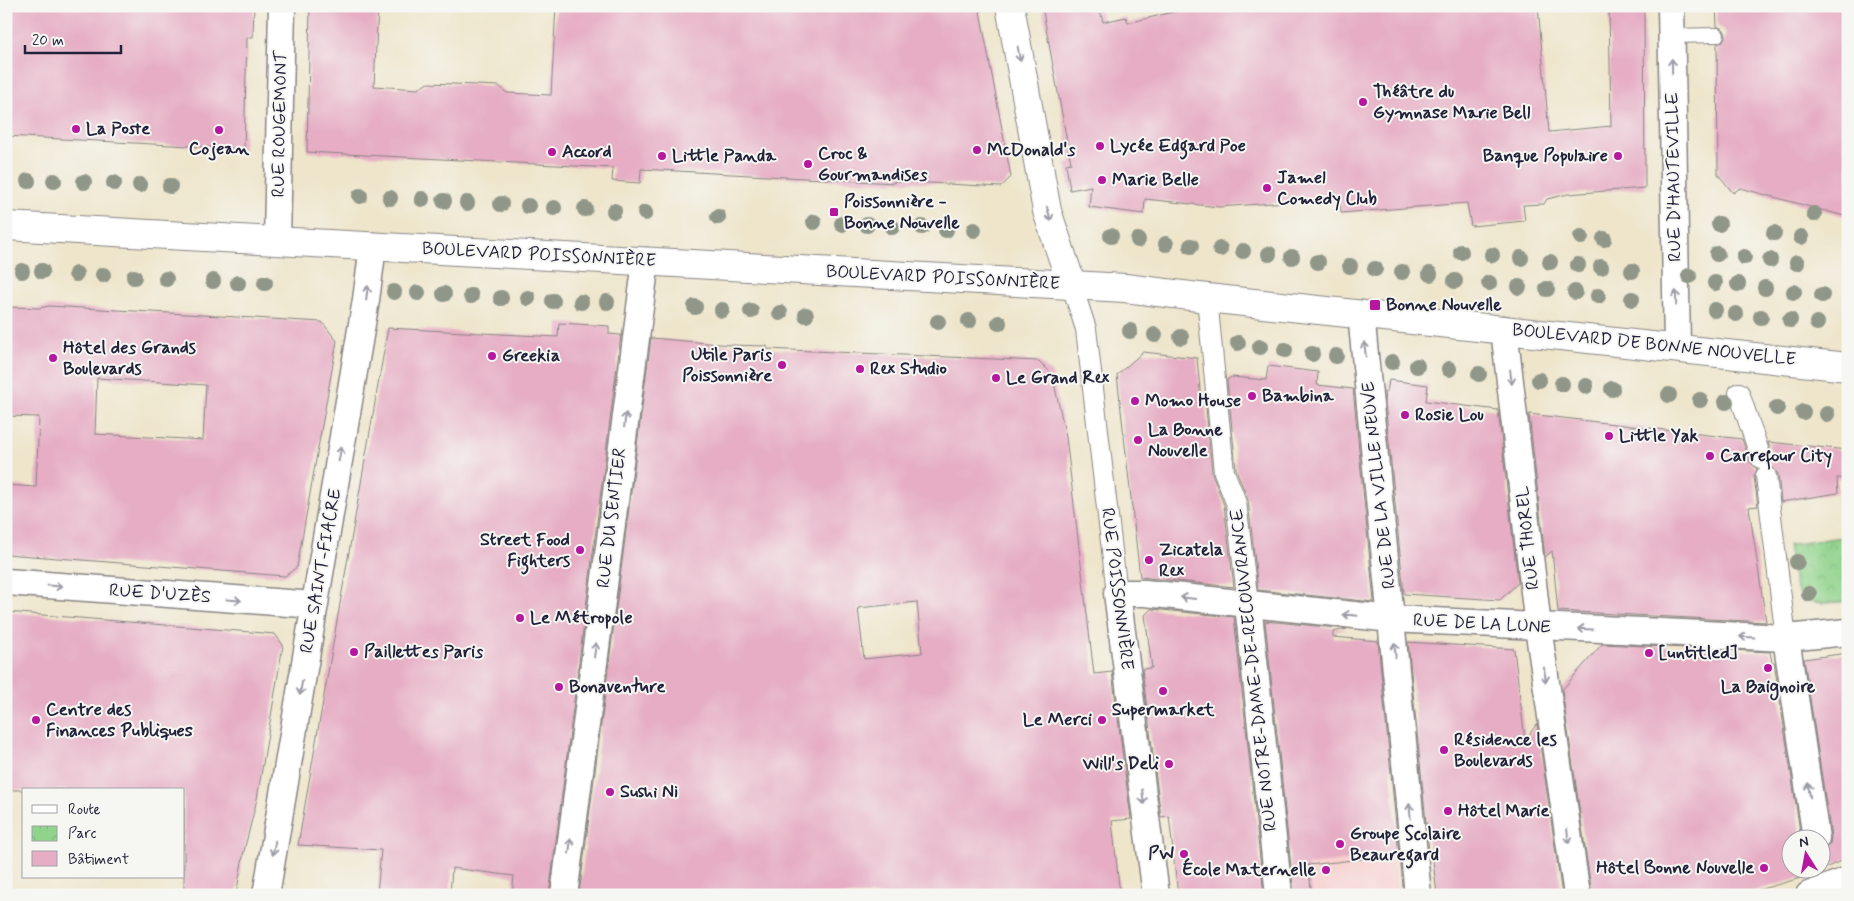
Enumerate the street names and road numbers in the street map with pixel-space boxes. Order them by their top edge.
street label: RUE ROUGEMONT [267,50,293,198]
street label: RUE D'HAUTEVILLE [1661,92,1687,262]
street label: BOULEVARD POISSONNIÈRE [421,237,657,273]
street label: BOULEVARD POISSONNIÈRE [825,260,1061,296]
street label: BOULEVARD DE BONNE NOUVELLE [1511,318,1797,372]
street label: RUE DE LA VILLE NEUVE [1356,380,1402,590]
street label: RUE DU SENTIER [592,447,632,589]
street label: RUE THOREL [1511,485,1545,591]
street label: RUE SAINT-FIACRE [295,487,347,655]
street label: RUE POISSONNIÈRE [1095,506,1139,672]
street label: RUE NOTRE-DAME-DE-RECOUVRANCE [1225,507,1283,833]
street label: RUE D'UZÈS [108,578,212,610]
street label: RUE DE LA LUNE [1412,608,1552,640]

